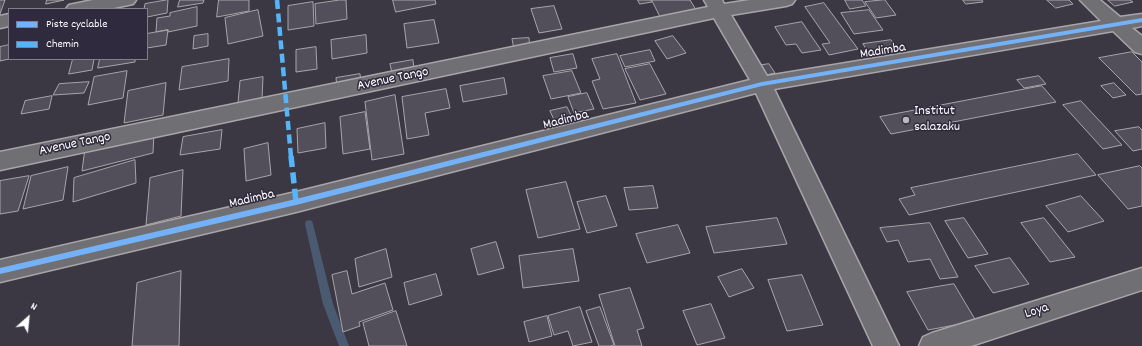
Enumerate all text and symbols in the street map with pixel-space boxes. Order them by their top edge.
legend [8,8,148,60]
text: Piste cyclable [46,16,107,33]
text: Chemin [46,36,79,53]
street label: Madimba [859,40,907,64]
street label: Avenue Tango [356,64,430,96]
place label: Institut salazaku [914,104,960,136]
street label: Madimba [542,107,590,135]
marker: Institut salazaku [901,115,911,125]
street label: Avenue Tango [38,129,112,161]
street label: Madimba [228,187,276,213]
north arrow [8,298,48,338]
text: N [27,299,40,316]
street label: Loya [1023,300,1051,324]

